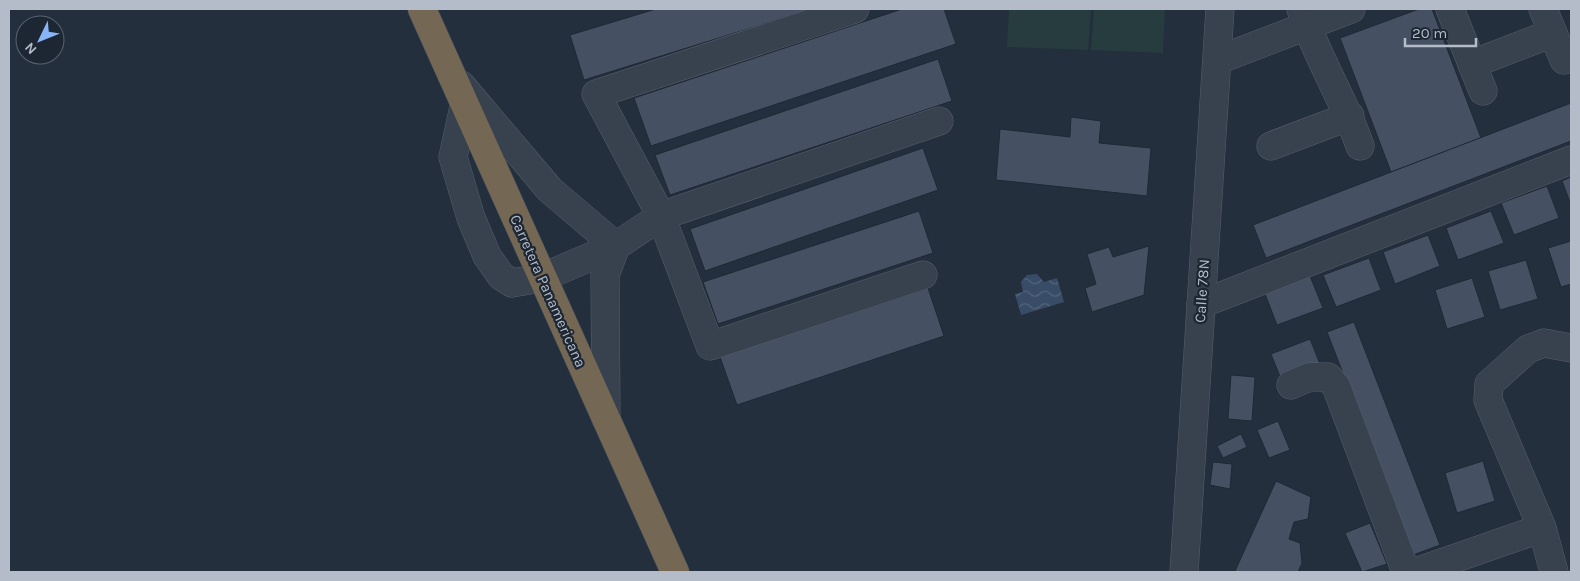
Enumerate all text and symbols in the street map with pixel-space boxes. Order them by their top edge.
north arrow [15,15,65,65]
scale bar [1405,15,1476,47]
text: 20 m [1412,24,1447,42]
text: N [21,39,41,58]
street label: Carretera Panamericana [506,212,590,370]
street label: Calle 78N [1191,259,1213,323]

